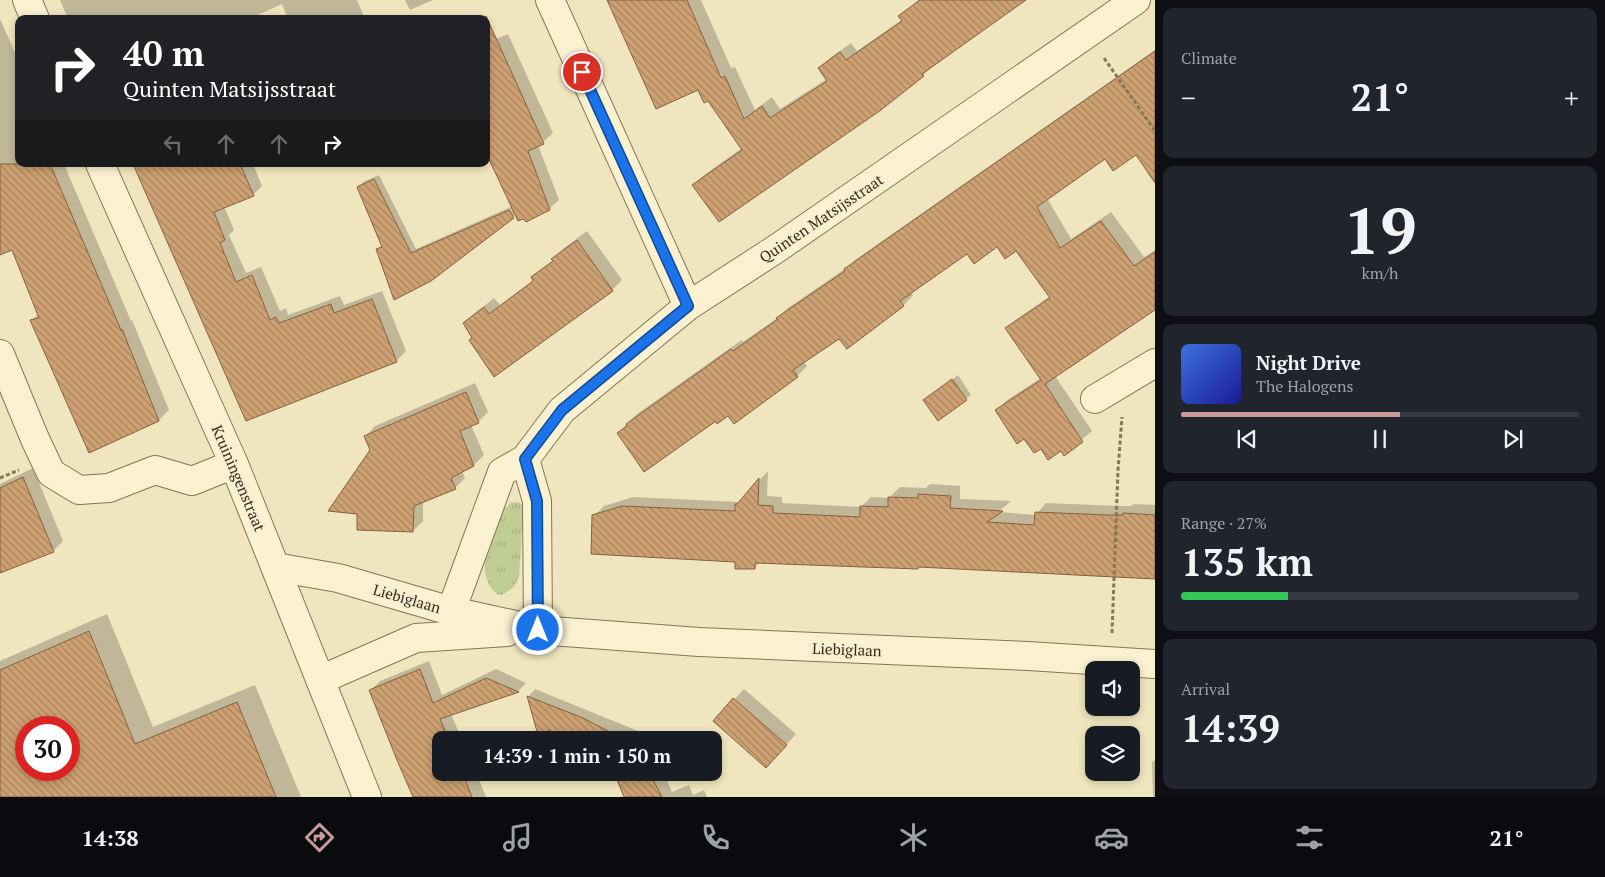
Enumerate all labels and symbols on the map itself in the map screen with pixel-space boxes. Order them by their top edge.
pin [561,51,603,93]
street label: Quinten Matsijsstraat [755,169,887,267]
street label: Kruiningenstraat [208,422,271,535]
street label: Liebiglaan [371,579,443,617]
position arrow [511,603,563,655]
street label: Liebiglaan [812,638,882,660]
speed limit sign: 30 [15,716,80,781]

